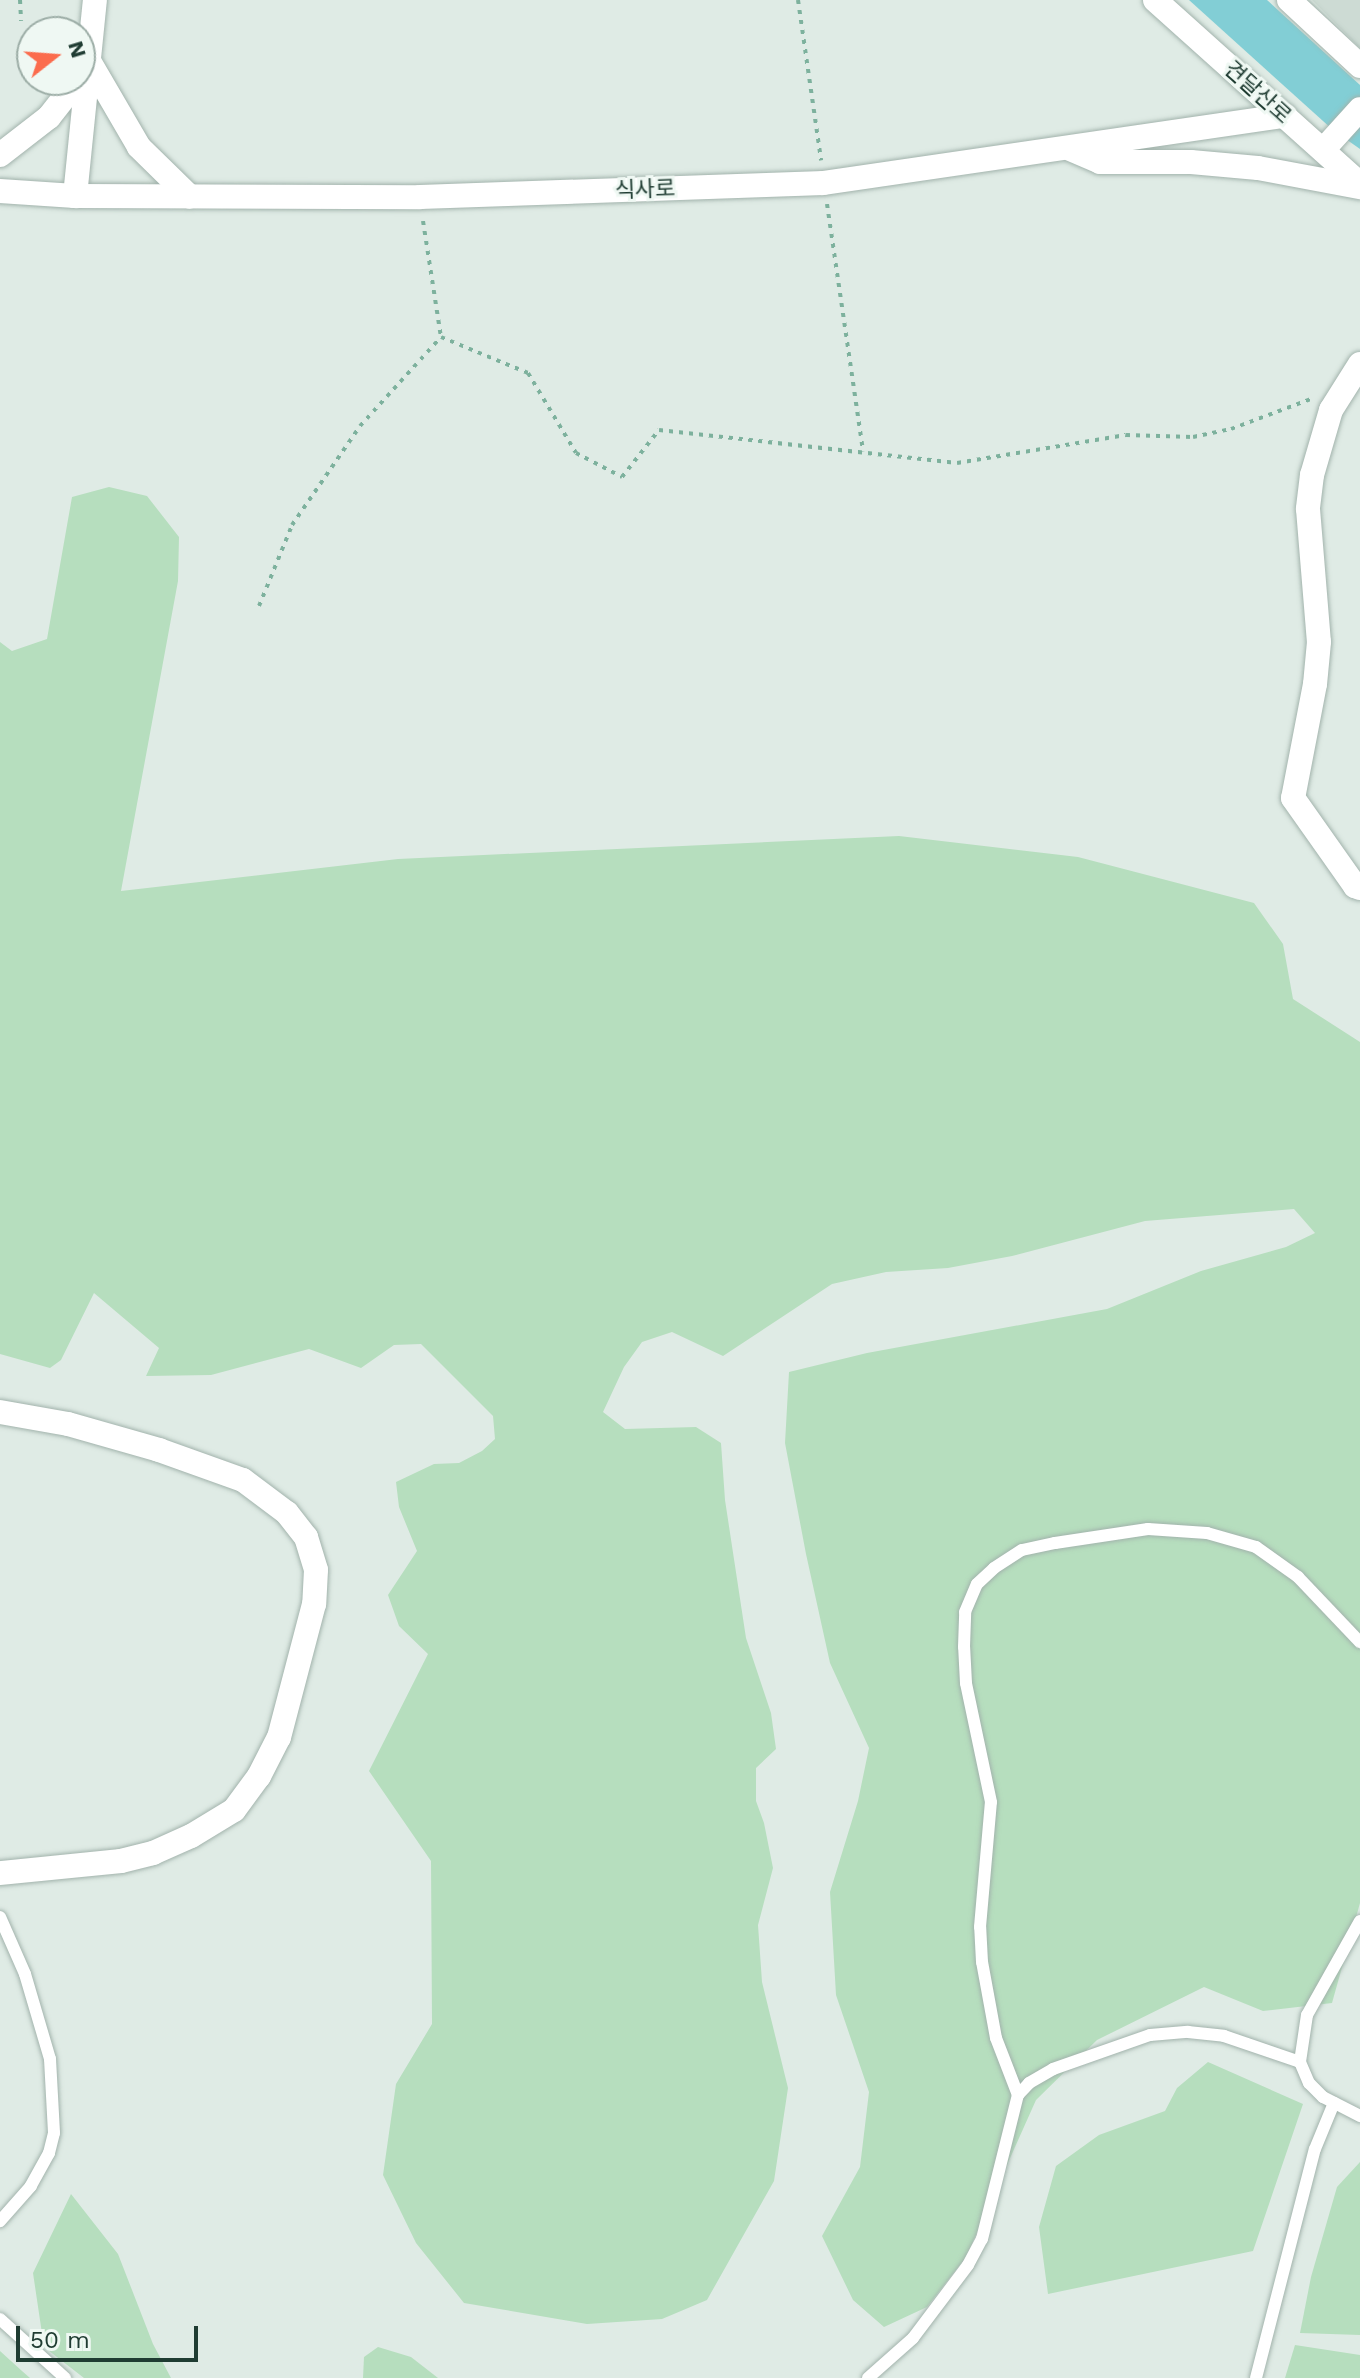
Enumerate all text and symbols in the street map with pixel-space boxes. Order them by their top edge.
north arrow [16,16,96,96]
text: N [63,38,92,61]
street label: 견달산로 [1219,55,1297,129]
street label: 식사로 [614,175,676,203]
scale bar [20,2310,202,2360]
text: 50 m [30,2326,90,2354]

